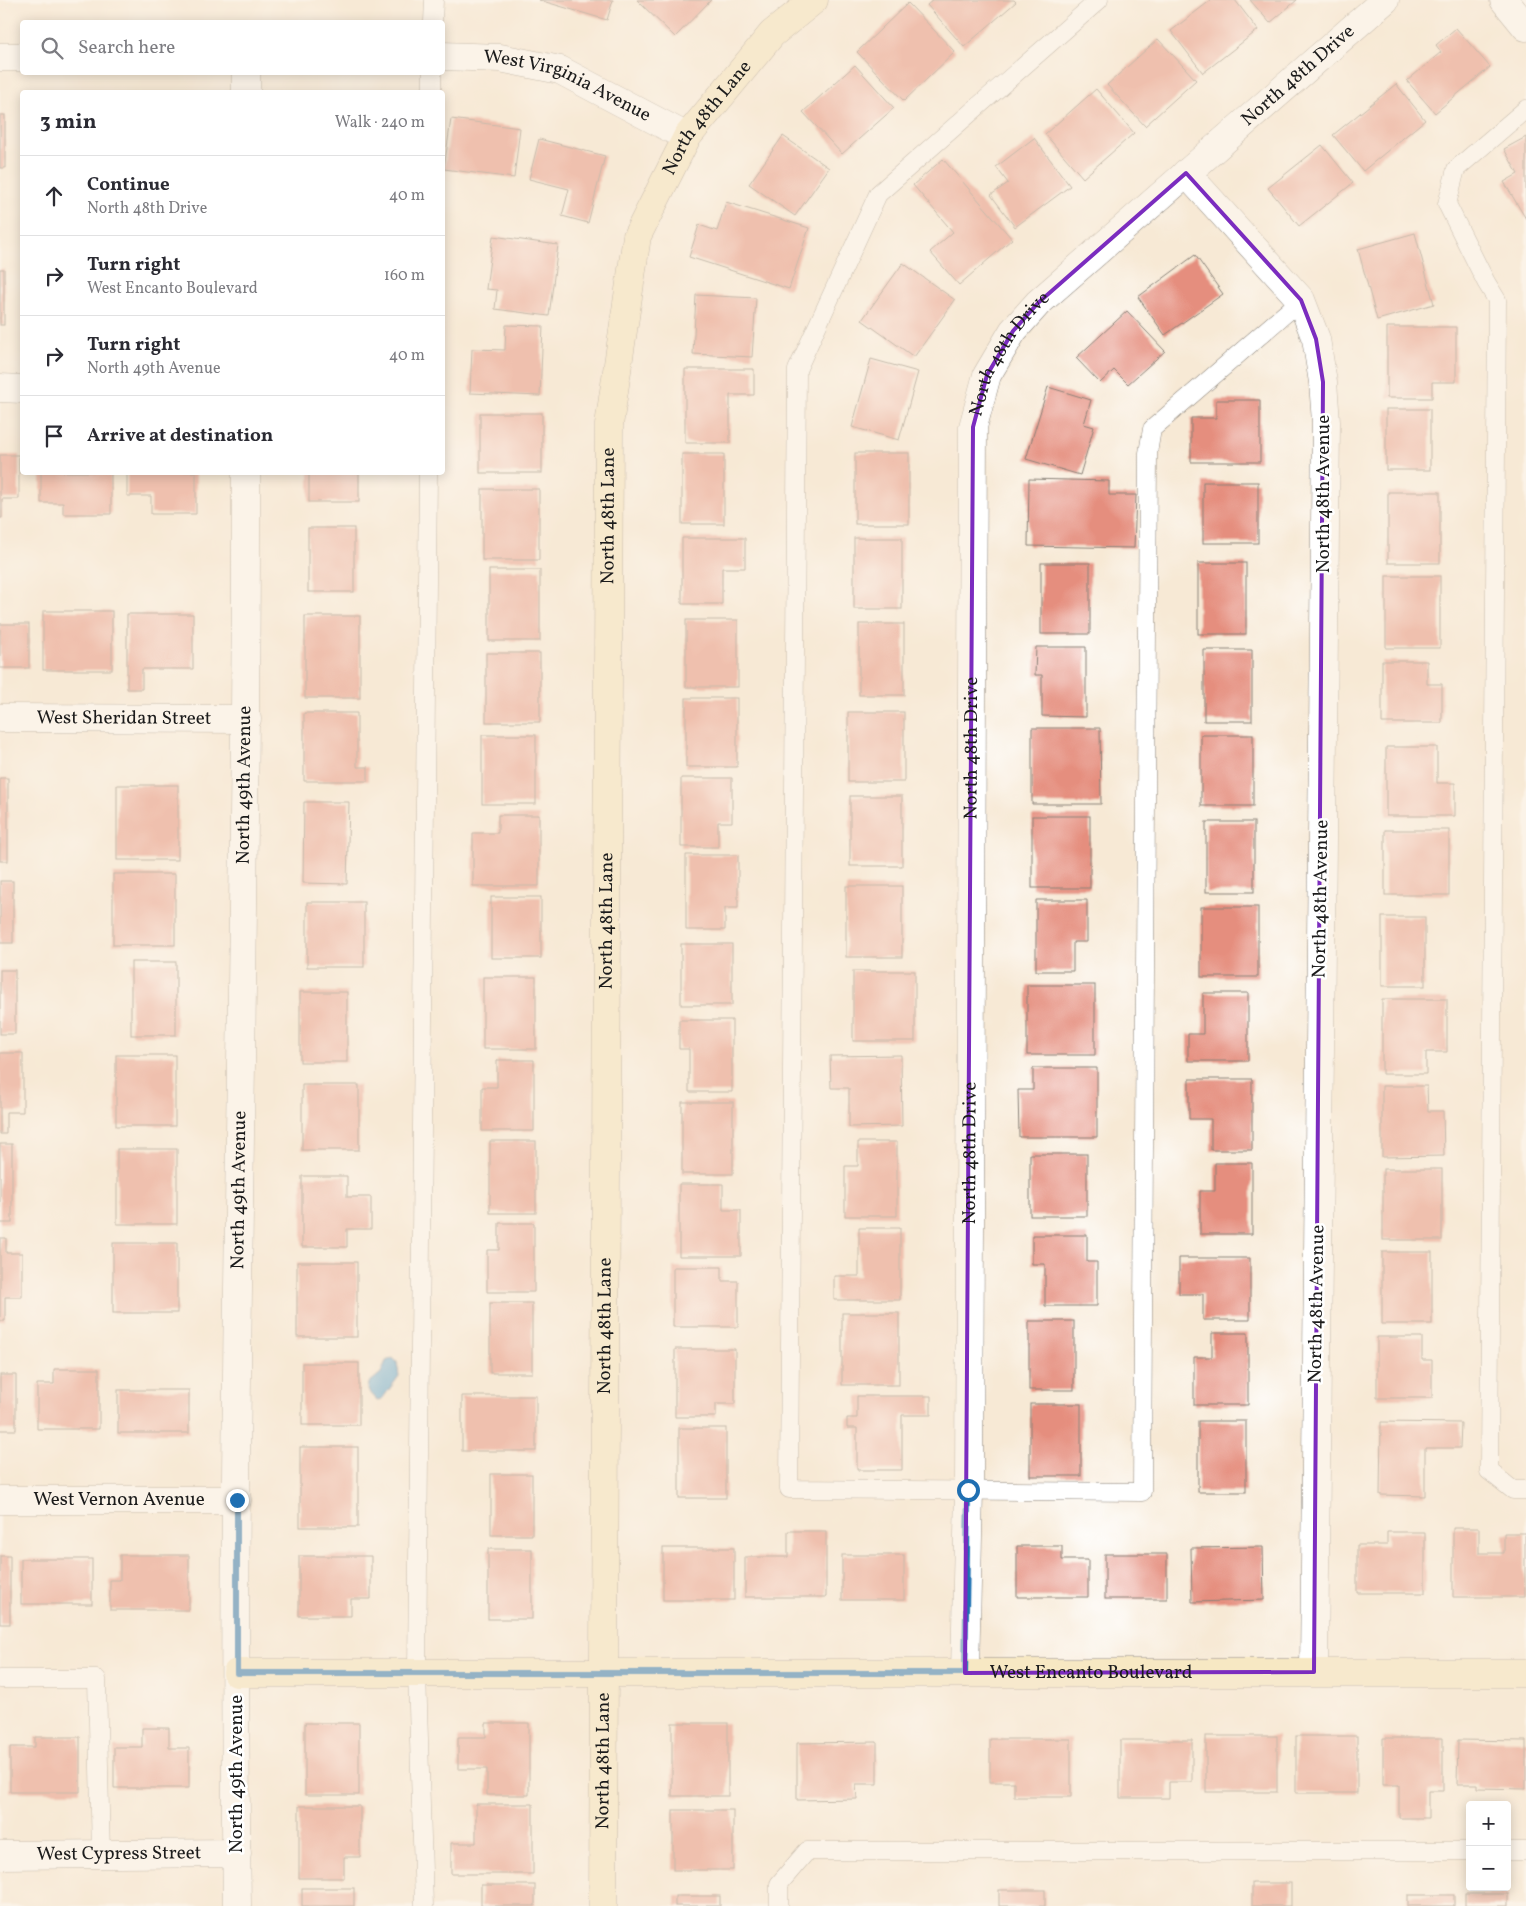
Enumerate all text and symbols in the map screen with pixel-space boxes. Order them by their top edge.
street label: North 48th Drive [1236,19,1361,133]
search box [20,20,445,75]
icon: search [38,34,66,62]
text: Search here [78,35,175,61]
street label: West Virginia Avenue [483,44,655,129]
street label: North 48th Lane [657,55,758,180]
text: 3 min [40,108,96,137]
text: Walk · 240 m [335,112,425,134]
text: Continue [87,172,170,198]
icon: ahead [40,182,68,210]
text: 40 m [389,185,425,207]
text: North 48th Drive [87,198,207,220]
text: Turn right [87,252,180,278]
icon: right [40,262,68,290]
text: 160 m [384,265,425,287]
text: West Encanto Boulevard [87,278,258,300]
street label: North 48th Drive [963,285,1056,419]
text: Turn right [87,332,180,358]
icon: right [40,342,68,370]
text: 40 m [389,345,425,367]
text: North 49th Avenue [87,358,221,380]
street label: North 48th Avenue [1311,415,1337,573]
icon: arrive [40,422,68,450]
text: Arrive at destination [87,423,273,449]
street label: North 48th Lane [595,448,622,585]
street label: North 48th Drive [959,677,985,820]
street label: West Sheridan Street [36,705,212,732]
street label: North 49th Avenue [231,706,258,865]
street label: North 48th Avenue [1307,820,1335,978]
street label: North 48th Lane [594,853,620,990]
street label: North 48th Drive [957,1082,984,1225]
street label: North 49th Avenue [225,1111,253,1270]
street label: North 48th Avenue [1303,1225,1331,1383]
street label: North 48th Lane [592,1257,619,1395]
route start [957,1479,980,1502]
street label: West Vernon Avenue [33,1487,205,1513]
route end [226,1489,249,1512]
street label: West Encanto Boulevard [989,1660,1193,1686]
street label: North 48th Lane [590,1692,617,1830]
street label: North 49th Avenue [224,1695,250,1853]
map controls [1466,1801,1511,1891]
button: + [1466,1801,1511,1846]
street label: West Cypress Street [36,1840,202,1868]
button: − [1466,1846,1511,1891]

